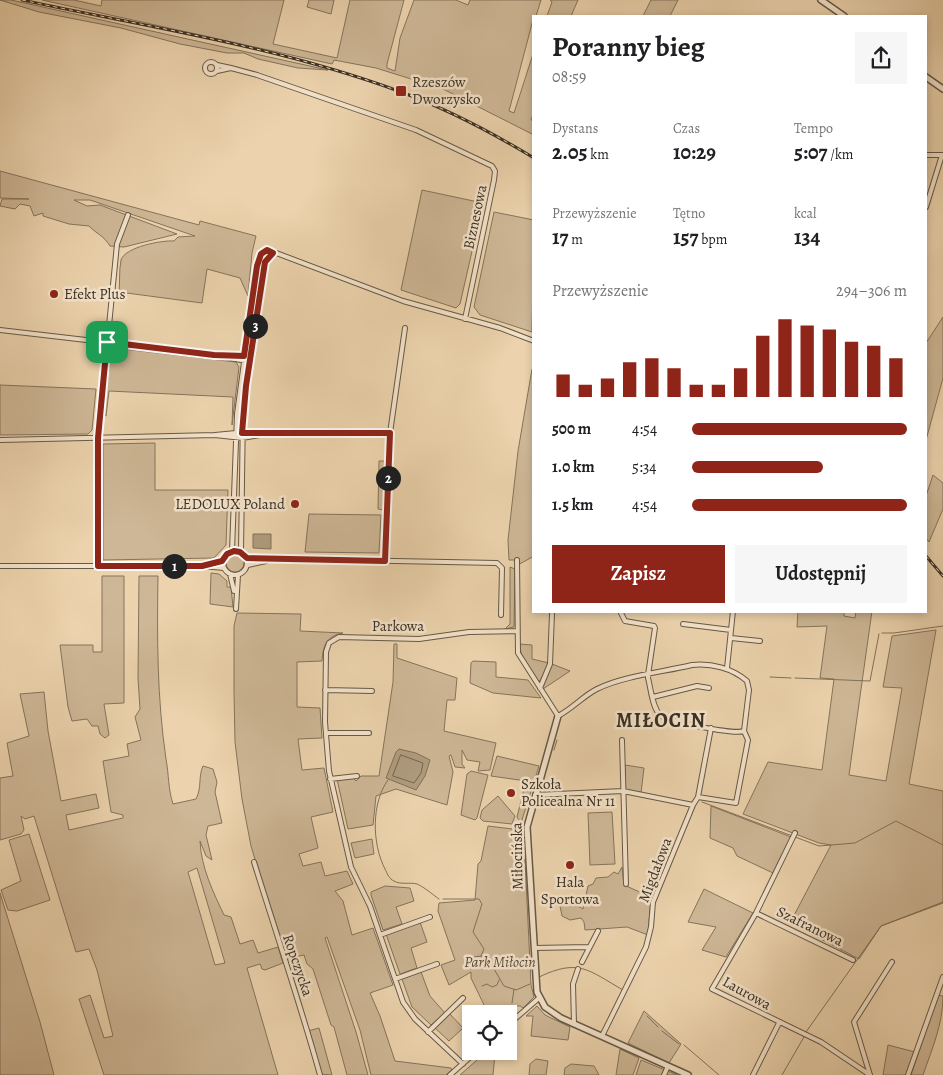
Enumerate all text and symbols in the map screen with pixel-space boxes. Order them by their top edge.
text: Poranny bieg [552,28,705,66]
button: share [855,32,907,84]
text: 08:59 [552,66,586,88]
place label: Rzeszów Dworzysko [412,72,481,109]
marker: Rzeszów Dworzysko [394,84,408,98]
text: Dystans [552,119,598,138]
text: Czas [673,119,700,138]
text: Tempo [794,119,833,138]
text: 2.05 [552,138,587,166]
text: 10:29 [673,138,716,166]
text: 5:07 [794,138,828,166]
text: km [587,145,609,164]
text: /km [828,145,853,164]
street label: Biznesowa [458,183,492,251]
text: Przewyższenie [552,204,636,223]
text: Tętno [673,204,705,223]
text: kcal [794,204,816,223]
text: 17 [552,223,569,251]
text: 157 [673,223,698,251]
text: 134 [794,223,820,251]
text: m [569,230,583,249]
text: bpm [698,230,727,249]
text: Przewyższenie [552,280,649,302]
text: 294–306 m [836,280,907,302]
place label: Efekt Plus [64,284,125,304]
marker: Efekt Plus [48,288,60,300]
pin: 3 [242,314,268,338]
text: 3 [252,317,259,336]
pin [86,321,128,363]
icon: arrive [93,328,121,356]
text: 500 m [552,418,591,440]
text: 4:54 [632,418,657,440]
text: 1.0 km [552,456,595,478]
text: 5:34 [632,456,657,478]
pin: 2 [376,466,400,490]
text: 2 [385,469,392,488]
place label: LEDOLUX Poland [175,494,286,514]
text: 1.5 km [552,494,593,516]
text: 4:54 [632,494,657,516]
marker: LEDOLUX Poland [289,498,301,510]
button: Zapisz [552,545,725,603]
button: Udostępnij [735,545,907,603]
pin: 1 [162,554,186,578]
text: 1 [172,557,177,576]
street label: Parkowa [372,616,424,636]
district label: MIŁOCIN [616,707,706,734]
place label: Szkoła Policealna Nr 11 [521,774,615,811]
marker: Szkoła Policealna Nr 11 [505,787,517,799]
street label: Miłocińska [506,822,528,890]
street label: Migdałowa [633,835,677,905]
marker: Hala Sportowa [564,859,576,871]
place label: Hala Sportowa [541,872,599,909]
street label: Szafranowa [773,901,847,951]
street label: Ropczycka [278,931,318,999]
park label: Park Miłocin [464,952,536,972]
street label: Laurowa [719,971,775,1015]
map controls [462,1005,517,1060]
button: locate [462,1005,517,1060]

